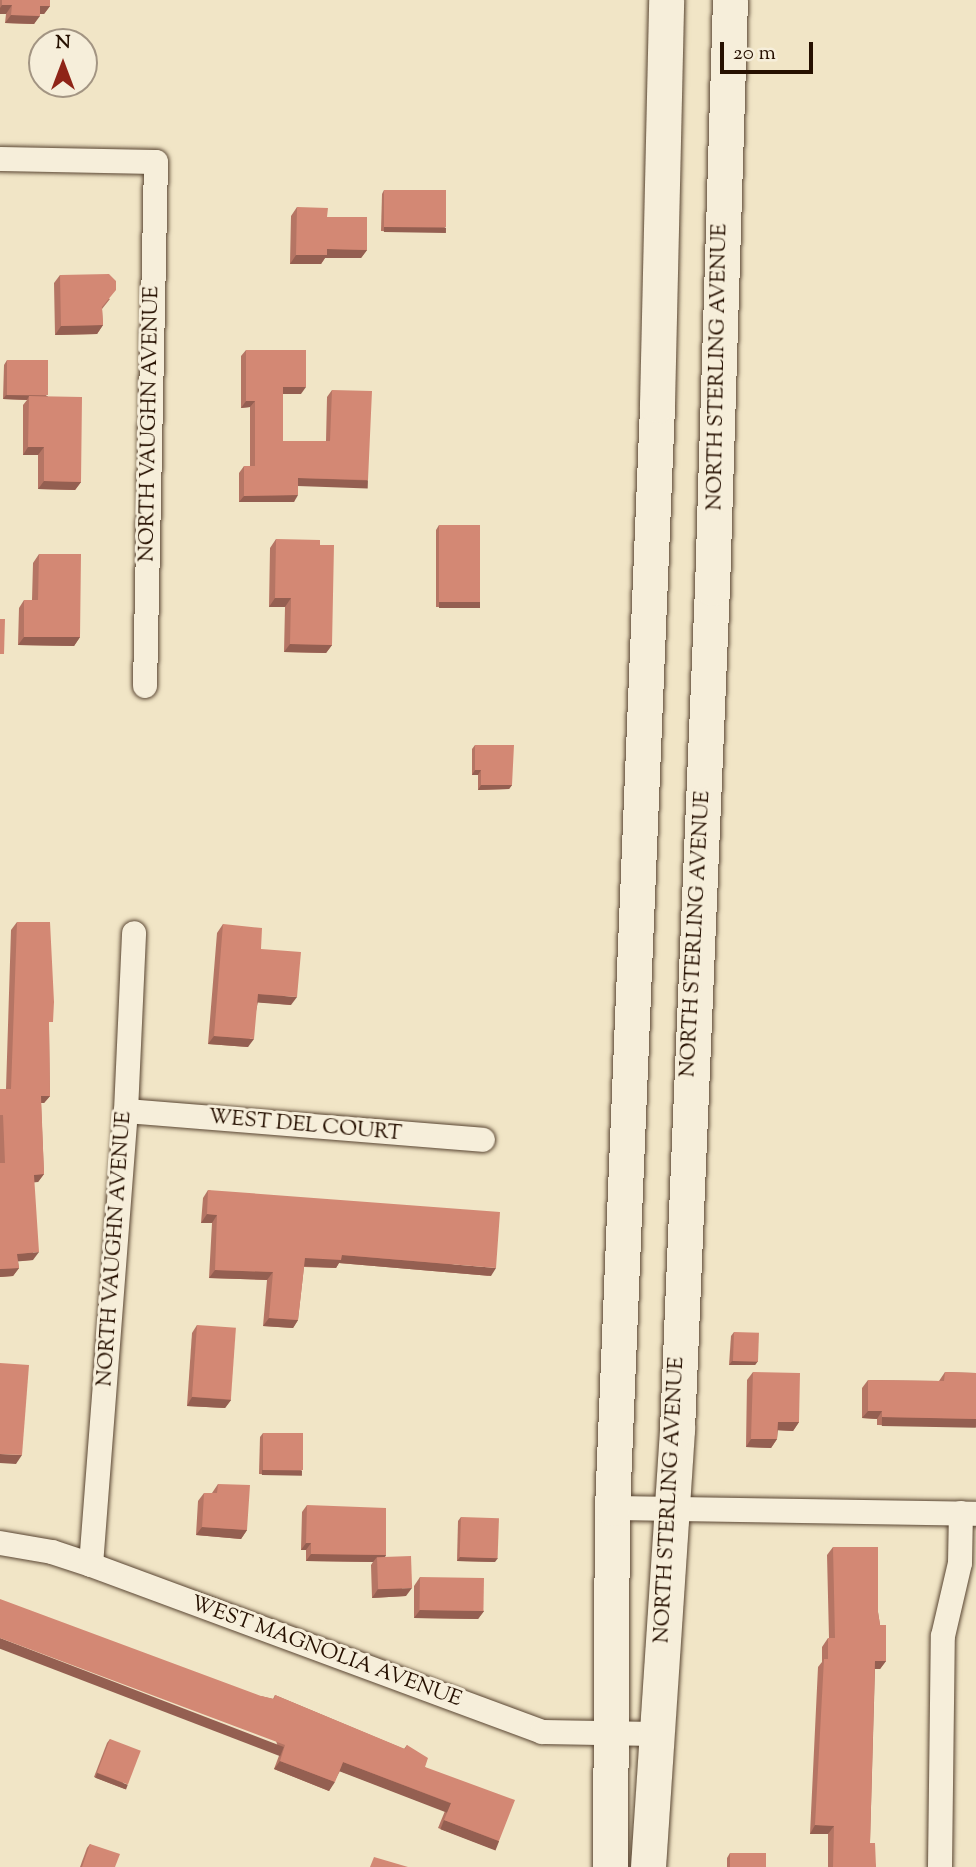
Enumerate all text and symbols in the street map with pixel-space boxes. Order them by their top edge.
north arrow [28,28,98,98]
scale bar [724,28,817,72]
text: N [55,30,71,57]
text: 20 m [733,39,776,69]
street label: NORTH STERLING AVENUE [703,223,733,511]
street label: NORTH VAUGHN AVENUE [135,286,165,562]
street label: NORTH STERLING AVENUE [676,790,716,1078]
street label: WEST DEL COURT [207,1105,403,1147]
street label: NORTH VAUGHN AVENUE [93,1110,137,1388]
street label: NORTH STERLING AVENUE [650,1356,690,1644]
street label: WEST MAGNOLIA AVENUE [187,1591,465,1713]

